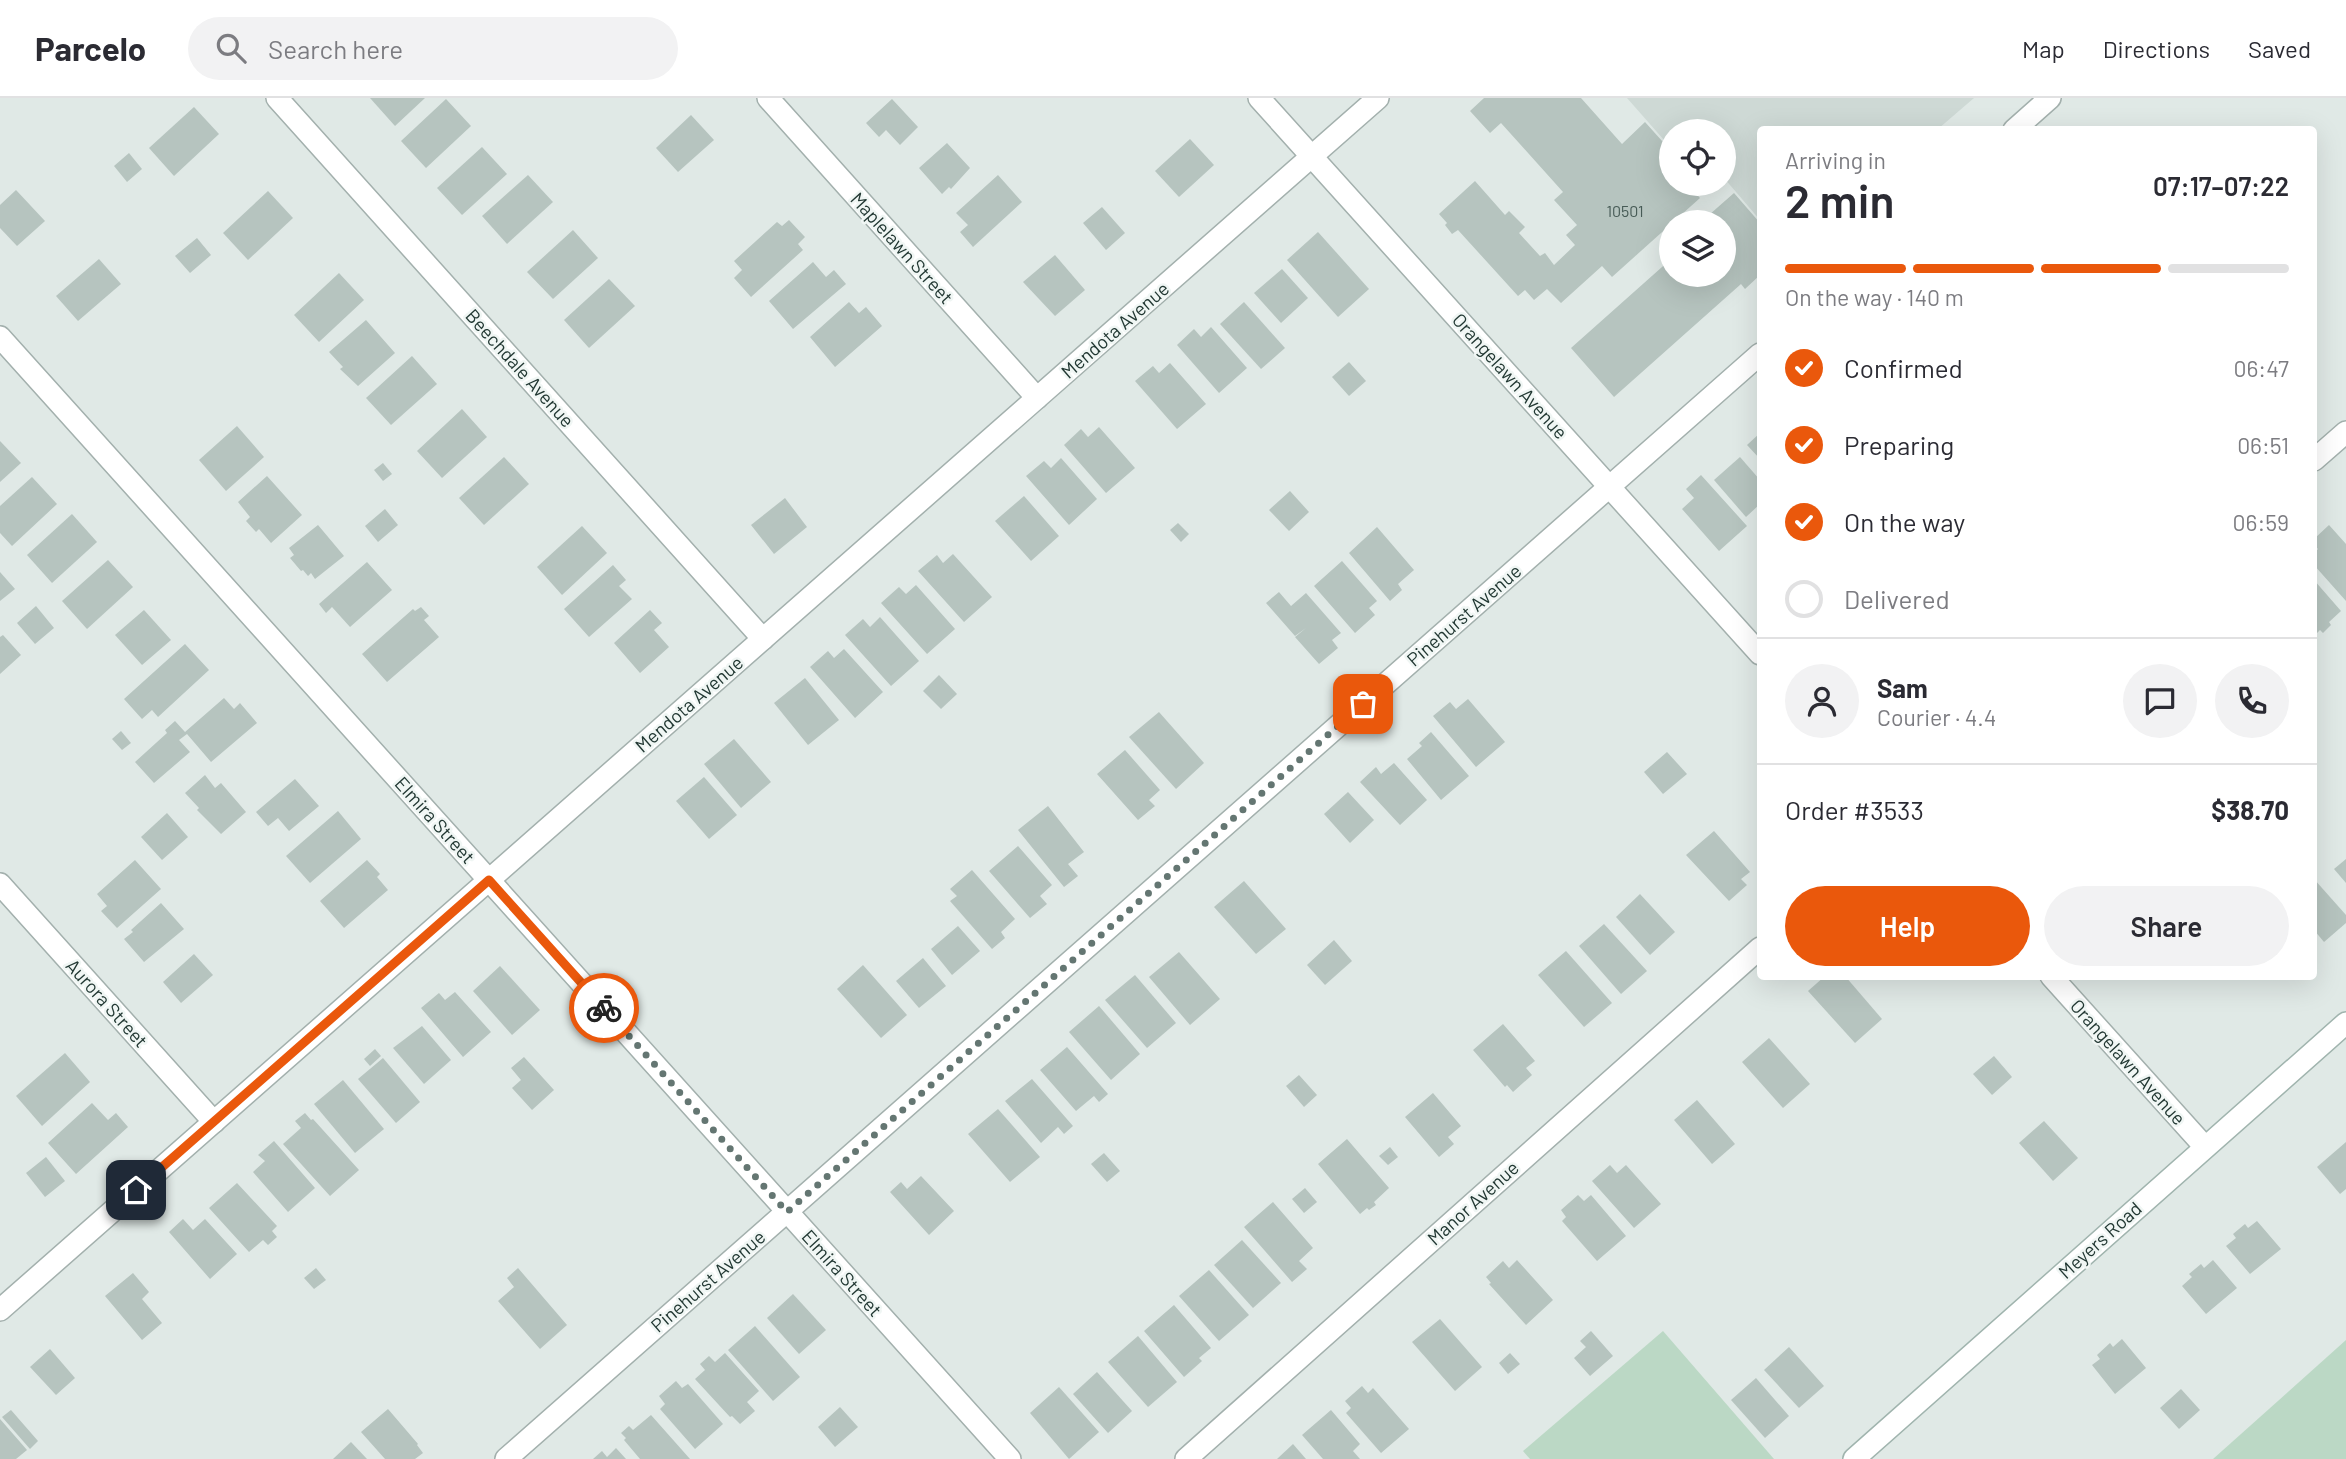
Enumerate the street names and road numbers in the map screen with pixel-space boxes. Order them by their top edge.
street label: Maplelawn Street [846,187,958,308]
street label: Mendota Avenue [1056,277,1173,383]
street label: Beechdale Avenue [461,304,579,431]
street label: Orangelawn Avenue [1448,308,1573,443]
street label: Pinehurst Avenue [1402,559,1525,670]
street label: Mendota Avenue [630,651,747,757]
street label: Elmira Street [390,772,480,868]
street label: Aurora Street [62,954,153,1052]
street label: Orangelawn Avenue [2066,994,2191,1129]
street label: Manor Avenue [1422,1156,1523,1250]
street label: Meyers Road [2053,1196,2146,1283]
street label: Pinehurst Avenue [646,1225,769,1336]
street label: Elmira Street [797,1225,887,1321]

